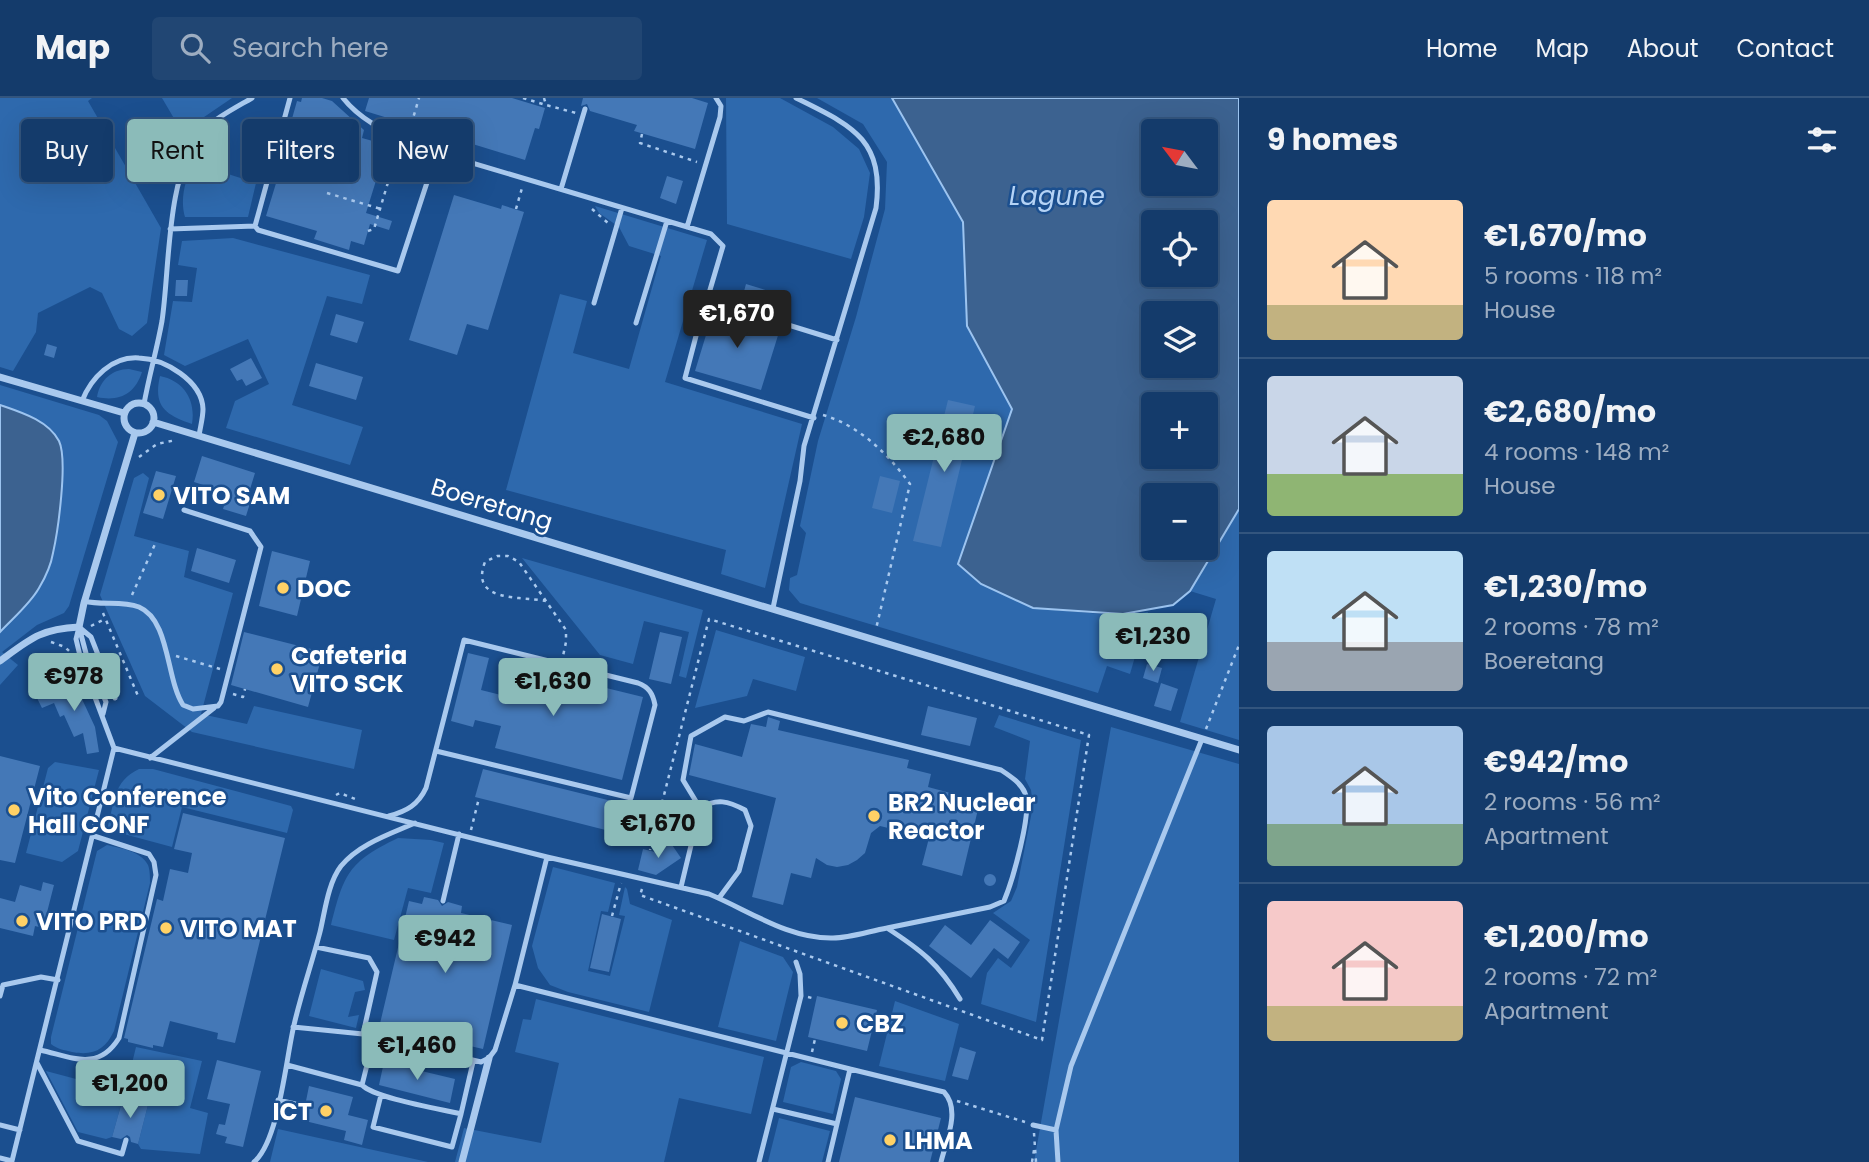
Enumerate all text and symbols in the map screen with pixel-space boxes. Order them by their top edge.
search box [152,17,642,80]
text: Map [35,24,110,71]
icon: search [176,29,214,67]
text: Search here [232,30,389,66]
text: Home [1426,32,1498,65]
text: Map [1536,32,1589,65]
text: About [1627,32,1698,65]
text: Contact [1736,32,1834,65]
text: 9 homes [1267,118,1398,161]
chip: Buy [21,119,113,182]
chip: Rent [127,119,228,182]
chip: Filters [242,119,359,182]
chip: New [373,119,473,182]
north arrow [1141,119,1218,196]
map controls [1141,119,1218,560]
icon: filters [1803,121,1841,159]
water label: Lagune [1009,178,1105,214]
button: locate [1141,210,1218,287]
text: €1,670/mo [1484,214,1647,257]
icon: home [1323,228,1407,312]
text: 5 rooms · 118 m² [1484,260,1662,292]
pin: €1,670 [680,290,794,350]
text: House [1484,294,1556,326]
text: €1,670 [699,297,775,329]
button: layers [1141,301,1218,378]
text: €2,680/mo [1484,390,1656,433]
button: + [1141,392,1218,469]
icon: home [1323,404,1407,488]
pin: €2,680 [887,414,1001,474]
text: €2,680 [903,421,985,453]
text: 4 rooms · 148 m² [1484,436,1669,468]
street label: Boeretang [427,470,557,538]
text: House [1484,470,1556,502]
place label: VITO SAM [173,479,290,512]
button: − [1141,483,1218,560]
marker: VITO SAM [151,487,167,503]
text: €1,230/mo [1484,565,1647,608]
place label: DOC [297,572,352,605]
icon: home [1323,579,1407,663]
marker: DOC [275,580,291,596]
text: 2 rooms · 78 m² [1484,611,1659,643]
pin: €1,230 [1096,614,1210,673]
text: €1,230 [1115,620,1191,652]
place label: Cafeteria VITO SCK [291,639,407,700]
text: Boeretang [1484,645,1604,677]
pin: €978 [33,654,115,713]
pin: €1,630 [496,658,610,718]
text: €978 [44,660,104,692]
marker: Cafeteria VITO SCK [269,661,285,677]
text: €1,630 [514,665,592,697]
text: €942/mo [1484,740,1628,783]
icon: home [1323,754,1407,838]
place label: Vito Conference Hall CONF [28,780,227,841]
place label: BR2 Nuclear Reactor [888,786,1035,847]
text: 2 rooms · 56 m² [1484,786,1661,818]
pin: €1,670 [601,800,715,860]
marker: Vito Conference Hall CONF [6,802,22,818]
text: €1,670 [620,807,696,839]
marker: BR2 Nuclear Reactor [866,808,882,824]
text: Apartment [1484,820,1609,852]
place label: VITO PRD [36,905,147,938]
place label: VITO MAT [180,912,297,945]
marker: VITO PRD [14,913,30,929]
text: €1,200/mo [1484,915,1649,958]
pin: €942 [404,916,486,975]
marker: VITO MAT [158,920,174,936]
text: €942 [414,922,476,954]
icon: home [1323,929,1407,1013]
text: 2 rooms · 72 m² [1484,961,1657,993]
text: Apartment [1484,995,1609,1027]
place label: CBZ [856,1007,904,1040]
marker: CBZ [834,1015,850,1031]
pin: €1,460 [360,1023,474,1082]
text: €1,460 [378,1029,456,1061]
pin: €1,200 [73,1060,187,1120]
text: €1,200 [92,1067,168,1099]
place label: ICT [272,1095,312,1128]
marker: ICT [318,1103,334,1119]
place label: LHMA [904,1124,973,1157]
marker: LHMA [882,1132,898,1148]

